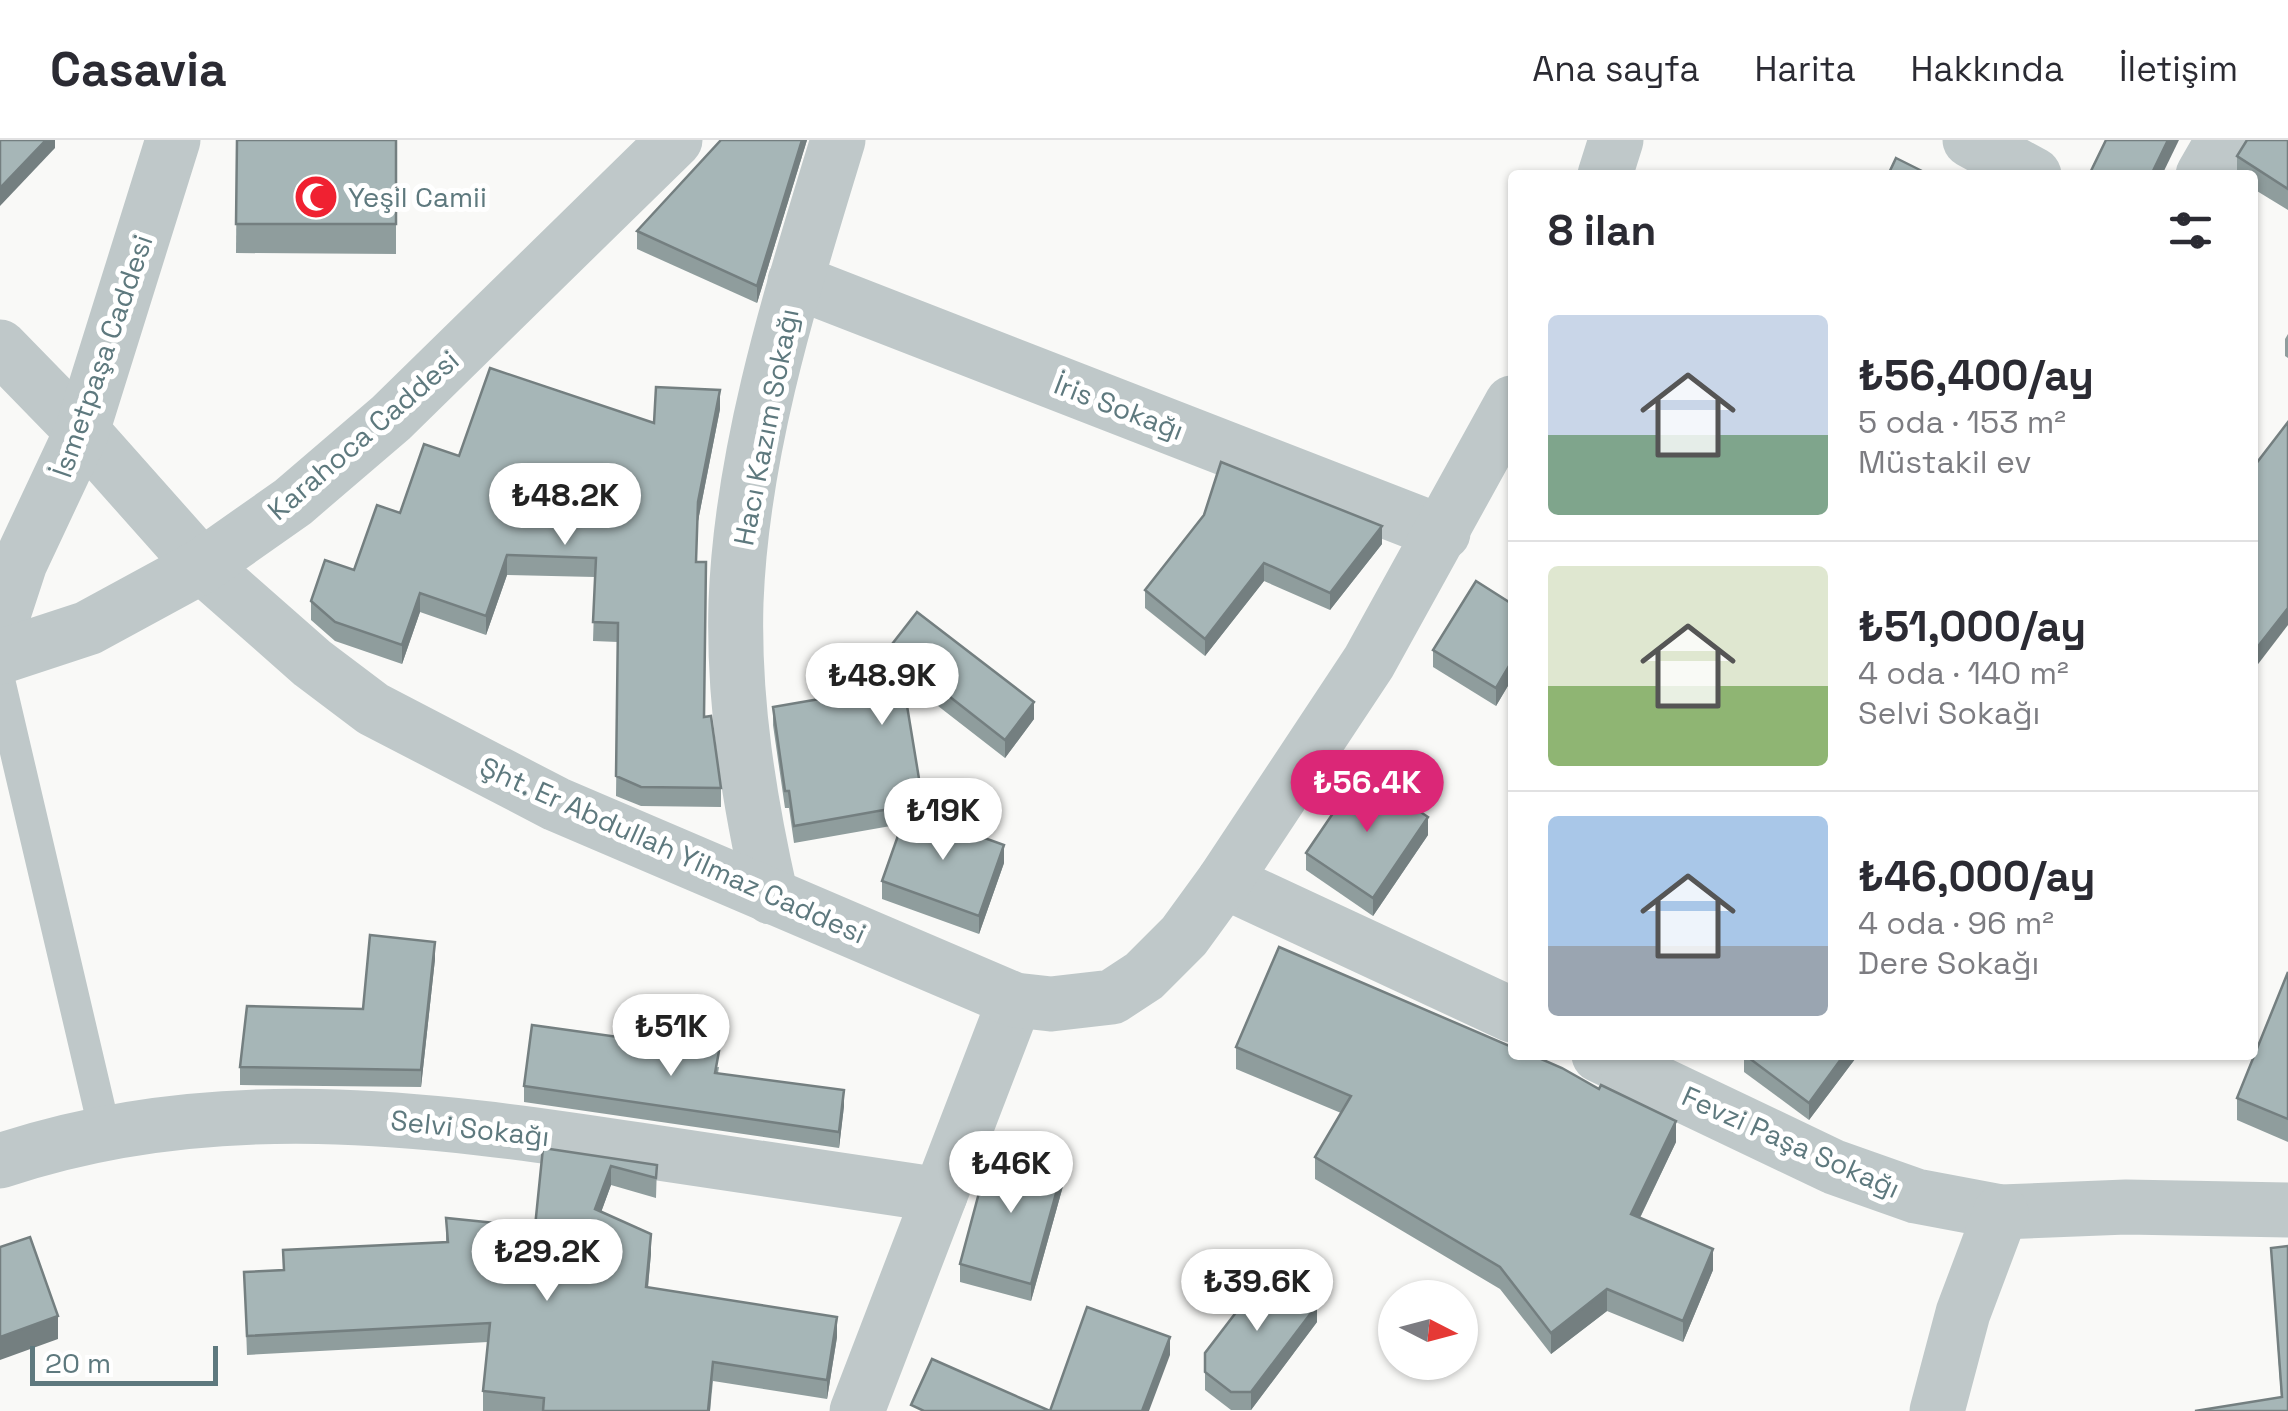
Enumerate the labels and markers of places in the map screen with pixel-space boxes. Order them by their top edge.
mosque icon: Yeşil Camii [293,174,339,220]
place label: Yeşil Camii [348,179,487,215]
pin: ₺48.2K [484,463,646,548]
pin: ₺48.9K [801,643,963,728]
pin: ₺56.4K [1286,750,1448,835]
pin: ₺19K [884,778,1002,863]
pin: ₺51K [612,994,730,1079]
pin: ₺46K [952,1131,1070,1216]
pin: ₺29.2K [466,1219,628,1304]
pin: ₺39.6K [1176,1249,1338,1334]

